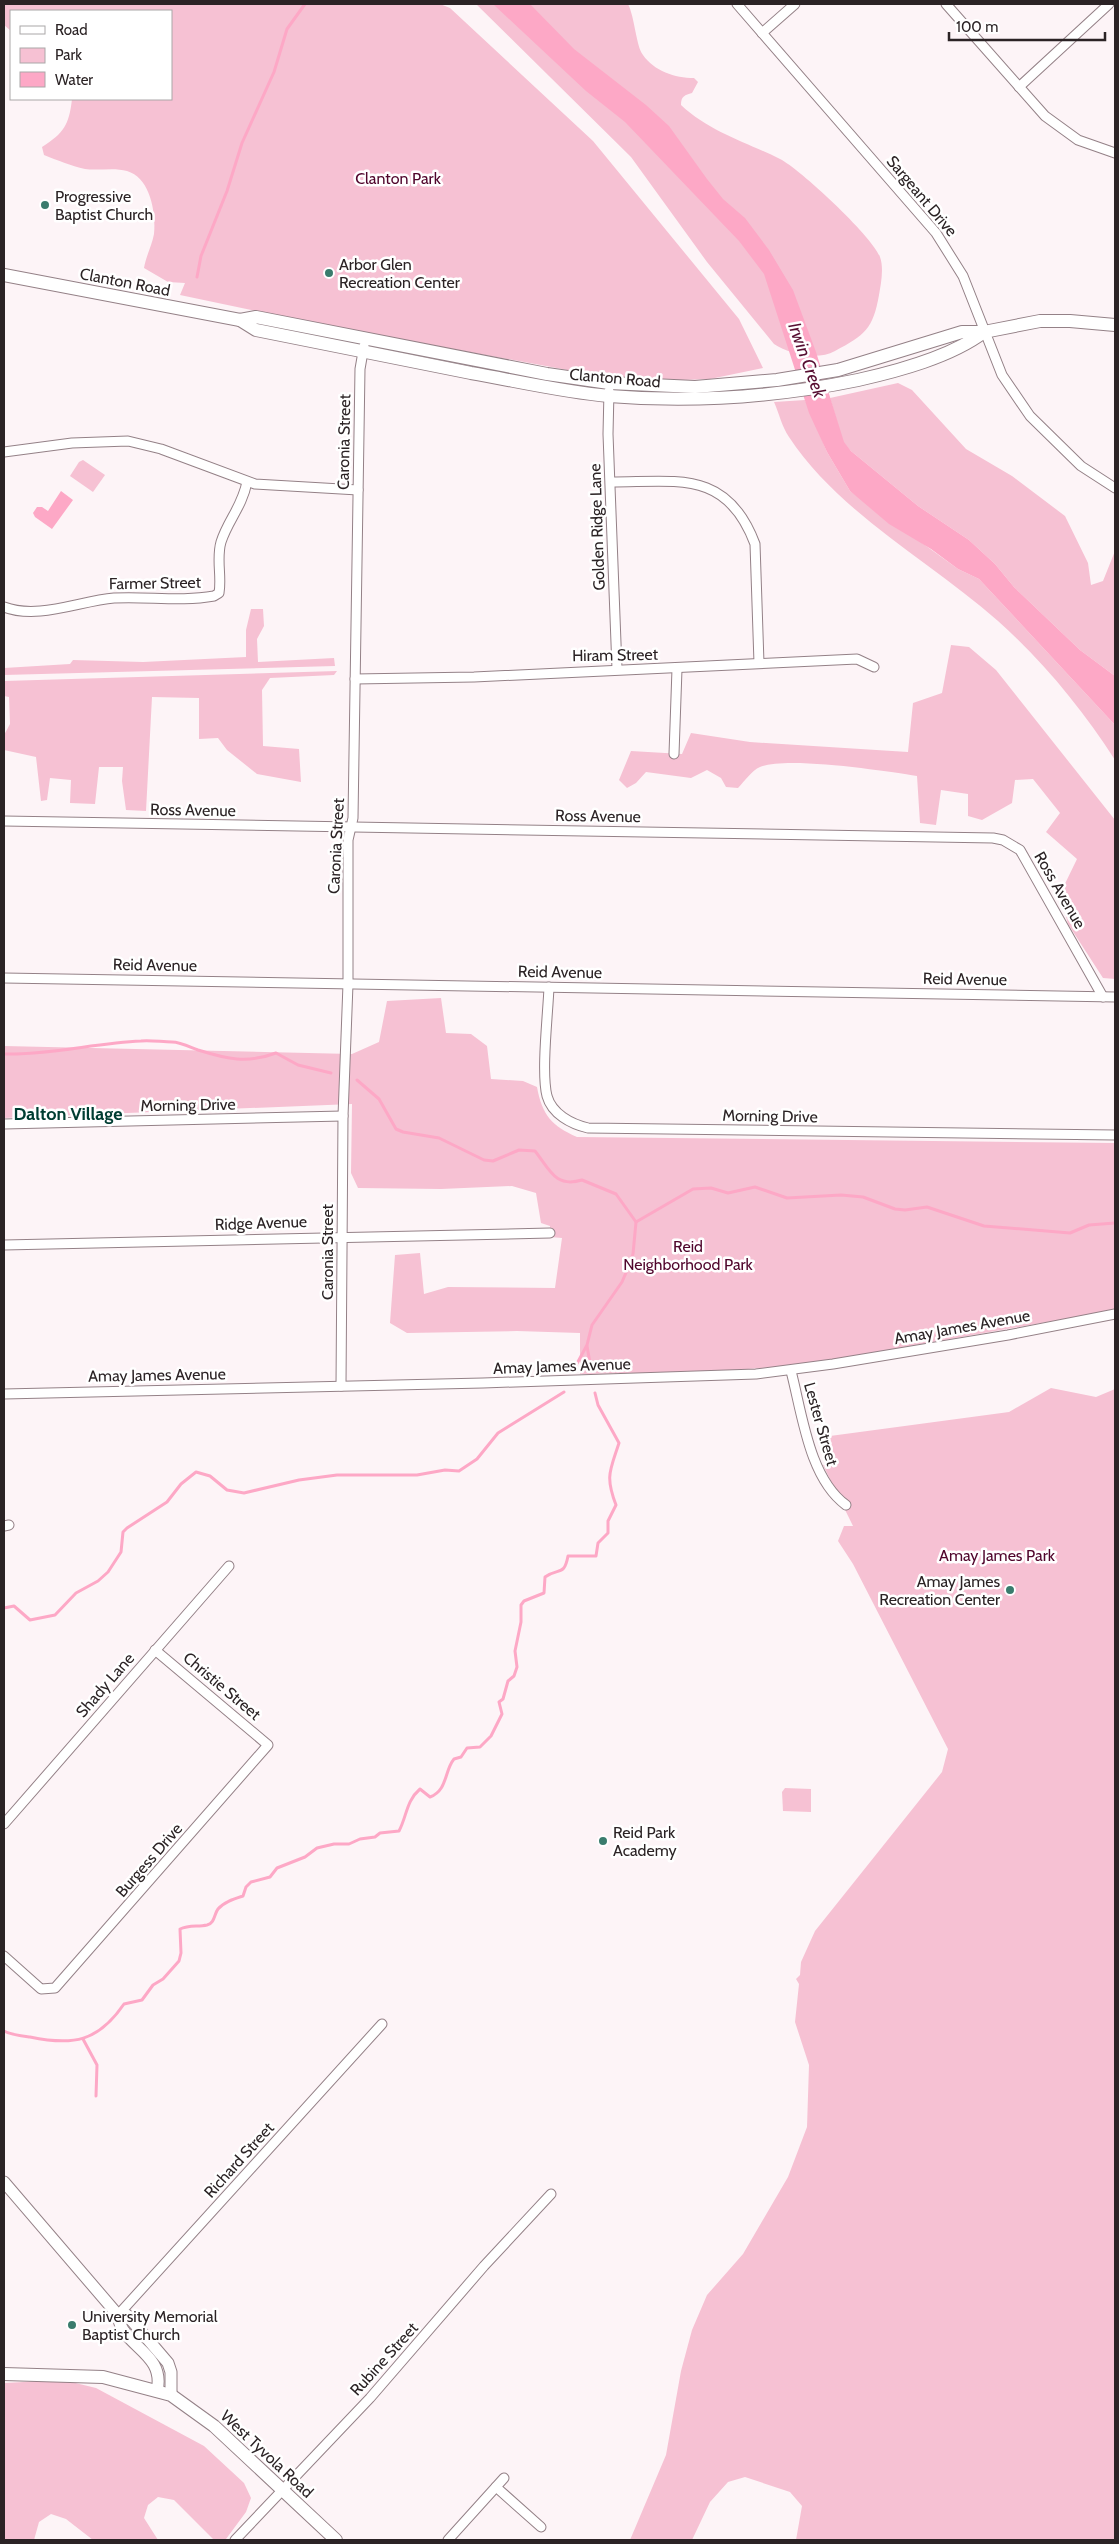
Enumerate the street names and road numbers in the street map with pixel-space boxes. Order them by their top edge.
street label: Sargeant Drive [883,152,961,240]
street label: Clanton Road [78,264,172,300]
street label: Clanton Road [569,365,661,391]
street label: Caronia Street [334,393,354,490]
street label: Golden Ridge Lane [585,463,609,591]
street label: Farmer Street [109,573,202,593]
street label: Hiram Street [572,645,659,665]
street label: Caronia Street [324,797,348,894]
street label: Ross Avenue [150,800,236,820]
street label: Ross Avenue [555,806,641,826]
street label: Ross Avenue [1030,848,1090,932]
street label: Reid Avenue [113,955,197,975]
street label: Reid Avenue [518,962,602,982]
street label: Reid Avenue [923,969,1007,989]
street label: Morning Drive [140,1095,236,1115]
street label: Morning Drive [722,1106,818,1126]
street label: Caronia Street [318,1203,337,1300]
street label: Ridge Avenue [215,1212,307,1234]
street label: Amay James Avenue [893,1306,1031,1348]
street label: Amay James Avenue [493,1354,631,1378]
street label: Amay James Avenue [88,1364,226,1386]
street label: Lester Street [800,1380,842,1469]
street label: Christie Street [179,1648,265,1724]
street label: Shady Lane [72,1649,138,1721]
street label: Burgess Drive [112,1819,186,1901]
street label: Richard Street [200,2118,278,2202]
street label: Rubine Street [346,2318,422,2400]
street label: West Tyvola Road [217,2406,317,2502]

